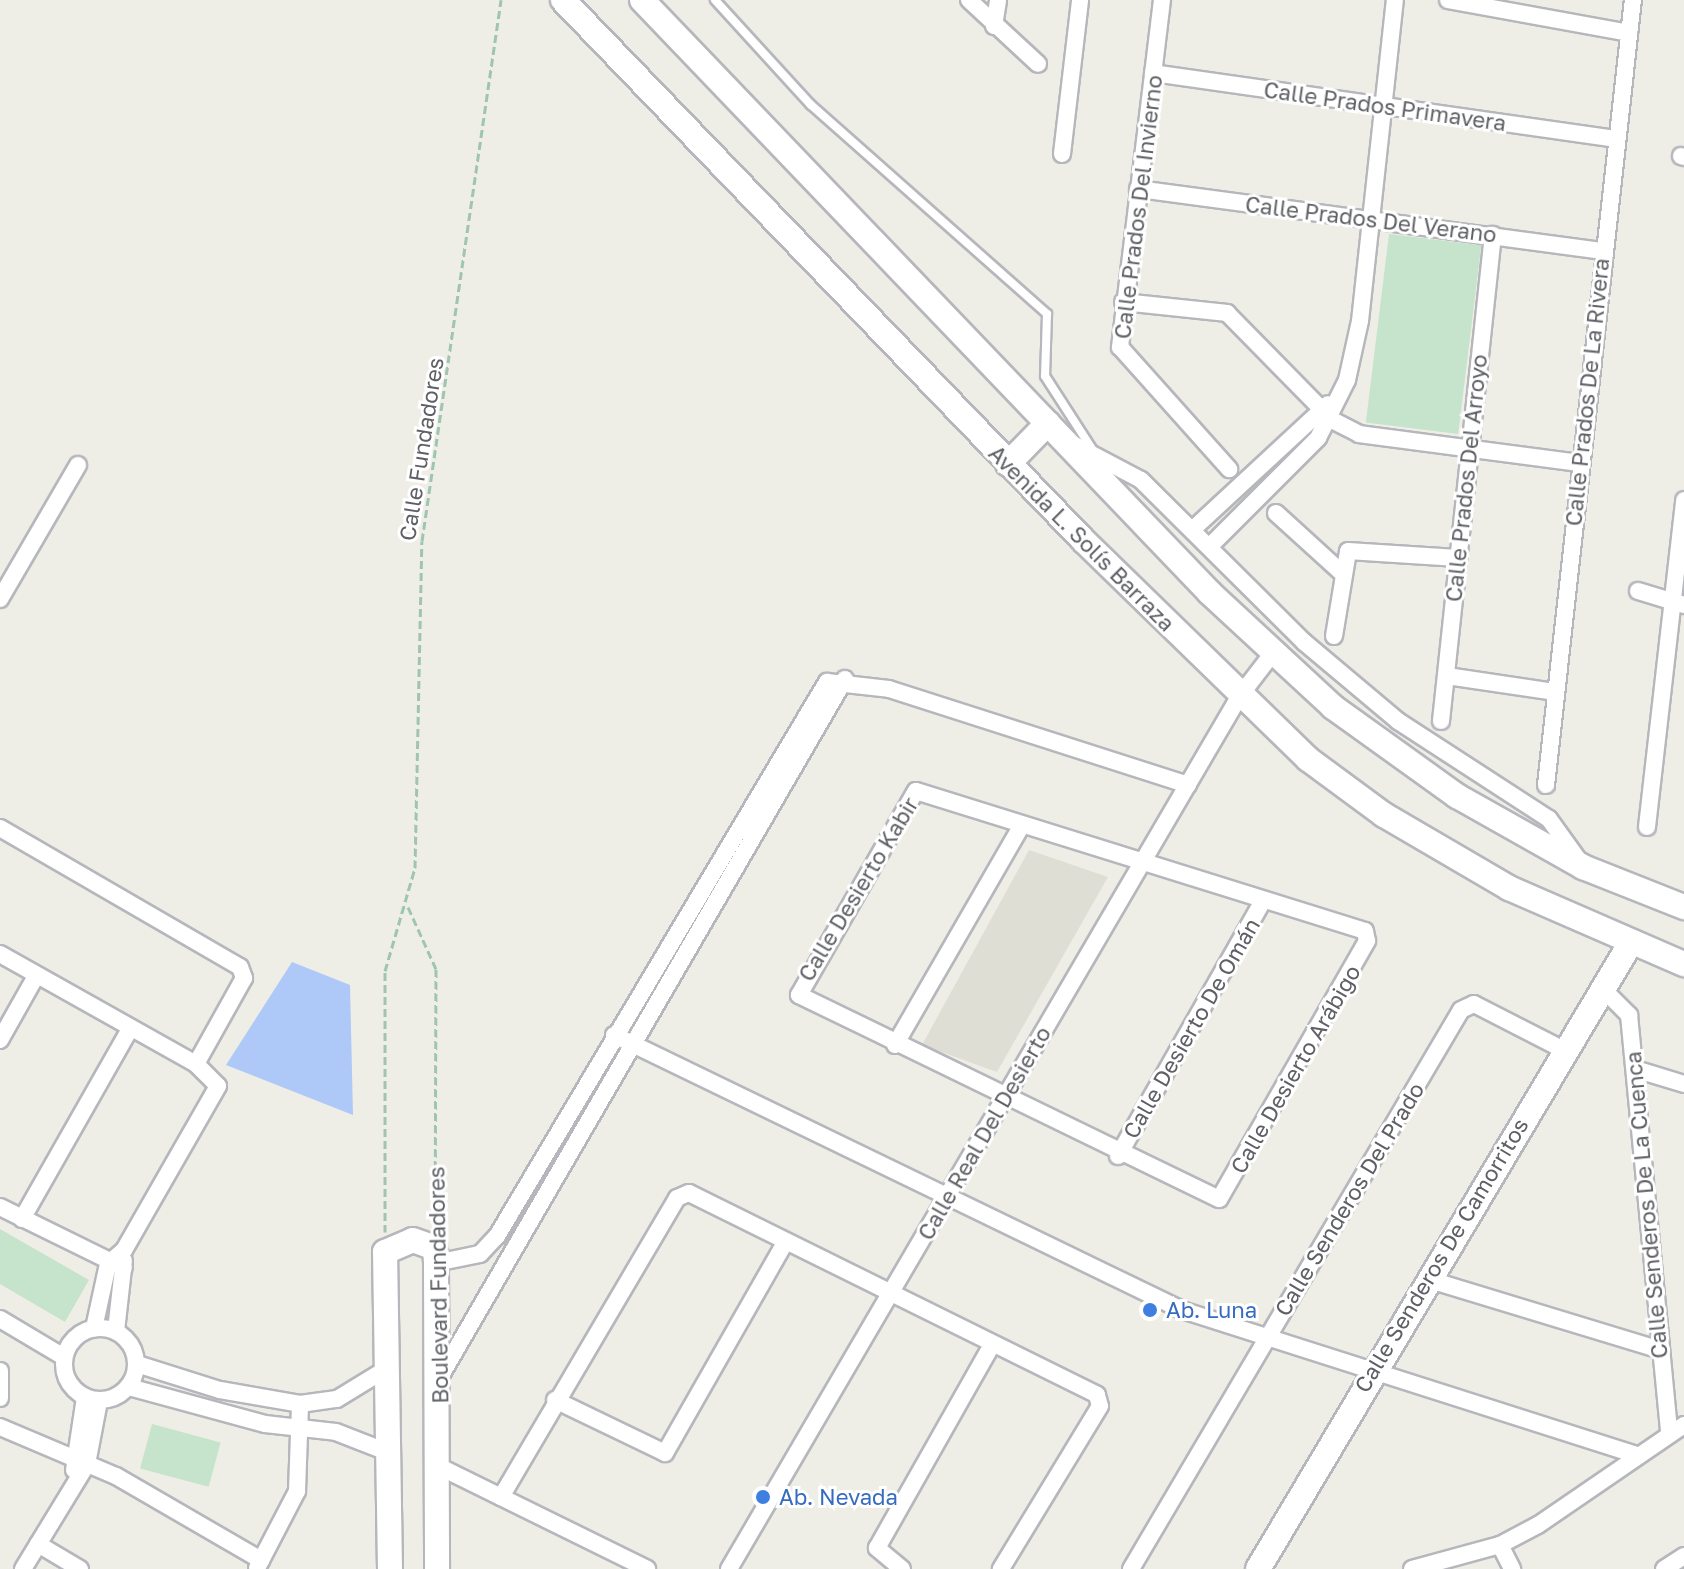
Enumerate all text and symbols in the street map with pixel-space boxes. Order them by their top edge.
street label: Calle Prados Del Invierno [1109,74,1167,340]
street label: Calle Prados Primavera [1262,76,1508,136]
street label: Calle Prados Del Verano [1244,190,1498,248]
street label: Calle Prados De La Rivera [1560,257,1614,527]
street label: Calle Prados Del Arroyo [1440,353,1492,603]
street label: Calle Fundadores [393,356,449,542]
street label: Avenida L. Solís Barraza [984,440,1180,636]
street label: Calle Desierto Kabir [793,792,923,986]
street label: Calle Desierto De Omán [1117,913,1265,1143]
street label: Calle Desierto Arábigo [1225,960,1365,1178]
street label: Calle Real Del Desierto [912,1022,1056,1244]
street label: Calle Senderos De La Cuenca [1619,1050,1673,1360]
street label: Calle Senderos Del Prado [1269,1078,1429,1320]
street label: Calle Senderos De Camorritos [1348,1113,1534,1397]
street label: Boulevard Fundadores [423,1166,453,1404]
place label: Ab. Luna [1166,1297,1257,1323]
marker: Ab. Luna [1141,1301,1159,1319]
place label: Ab. Nevada [779,1484,898,1510]
marker: Ab. Nevada [754,1488,772,1506]

